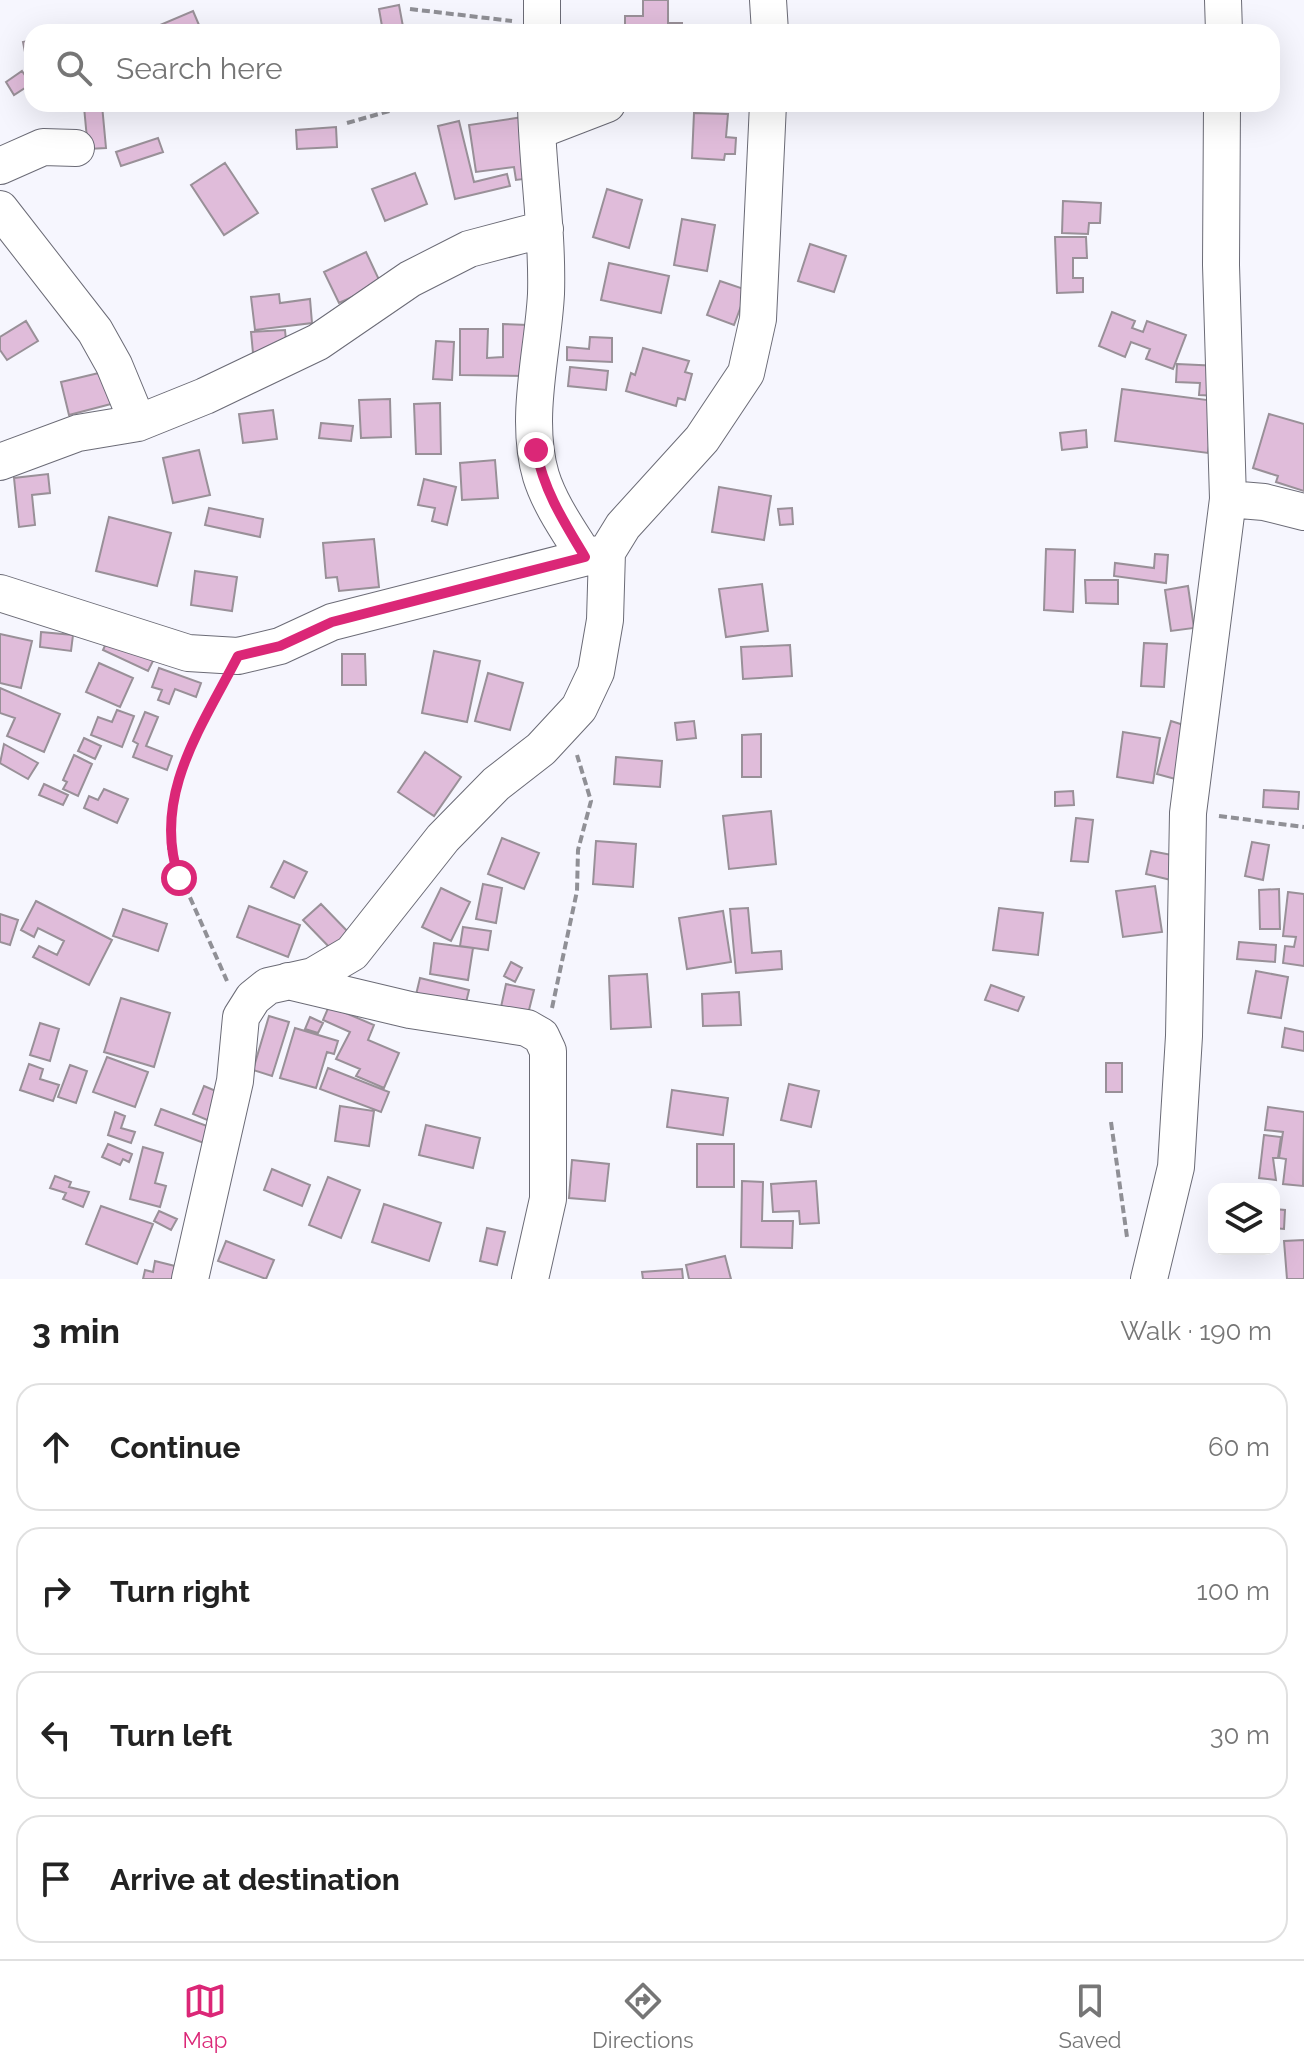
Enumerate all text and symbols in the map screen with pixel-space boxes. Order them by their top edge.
search box [24,24,1280,112]
icon: search [52,46,96,90]
text: Search here [116,51,283,86]
route end [518,432,554,468]
route start [161,860,197,896]
map controls [1208,1183,1280,1255]
button: layers [1208,1183,1280,1255]
text: 3 min [32,1311,120,1351]
text: Walk · 190 m [1120,1316,1272,1346]
icon: ahead [34,1425,78,1469]
text: Continue [110,1430,241,1465]
text: 60 m [1208,1432,1270,1462]
icon: right [34,1569,78,1613]
text: Turn right [110,1574,250,1609]
text: 100 m [1197,1576,1270,1606]
icon: left [34,1713,78,1757]
text: Turn left [110,1718,232,1753]
text: 30 m [1210,1720,1270,1750]
icon: arrive [34,1857,78,1901]
text: Arrive at destination [110,1862,400,1897]
tab: Map [182,1979,227,2053]
tab: Directions [592,1979,694,2053]
tab: Saved [1059,1979,1122,2053]

